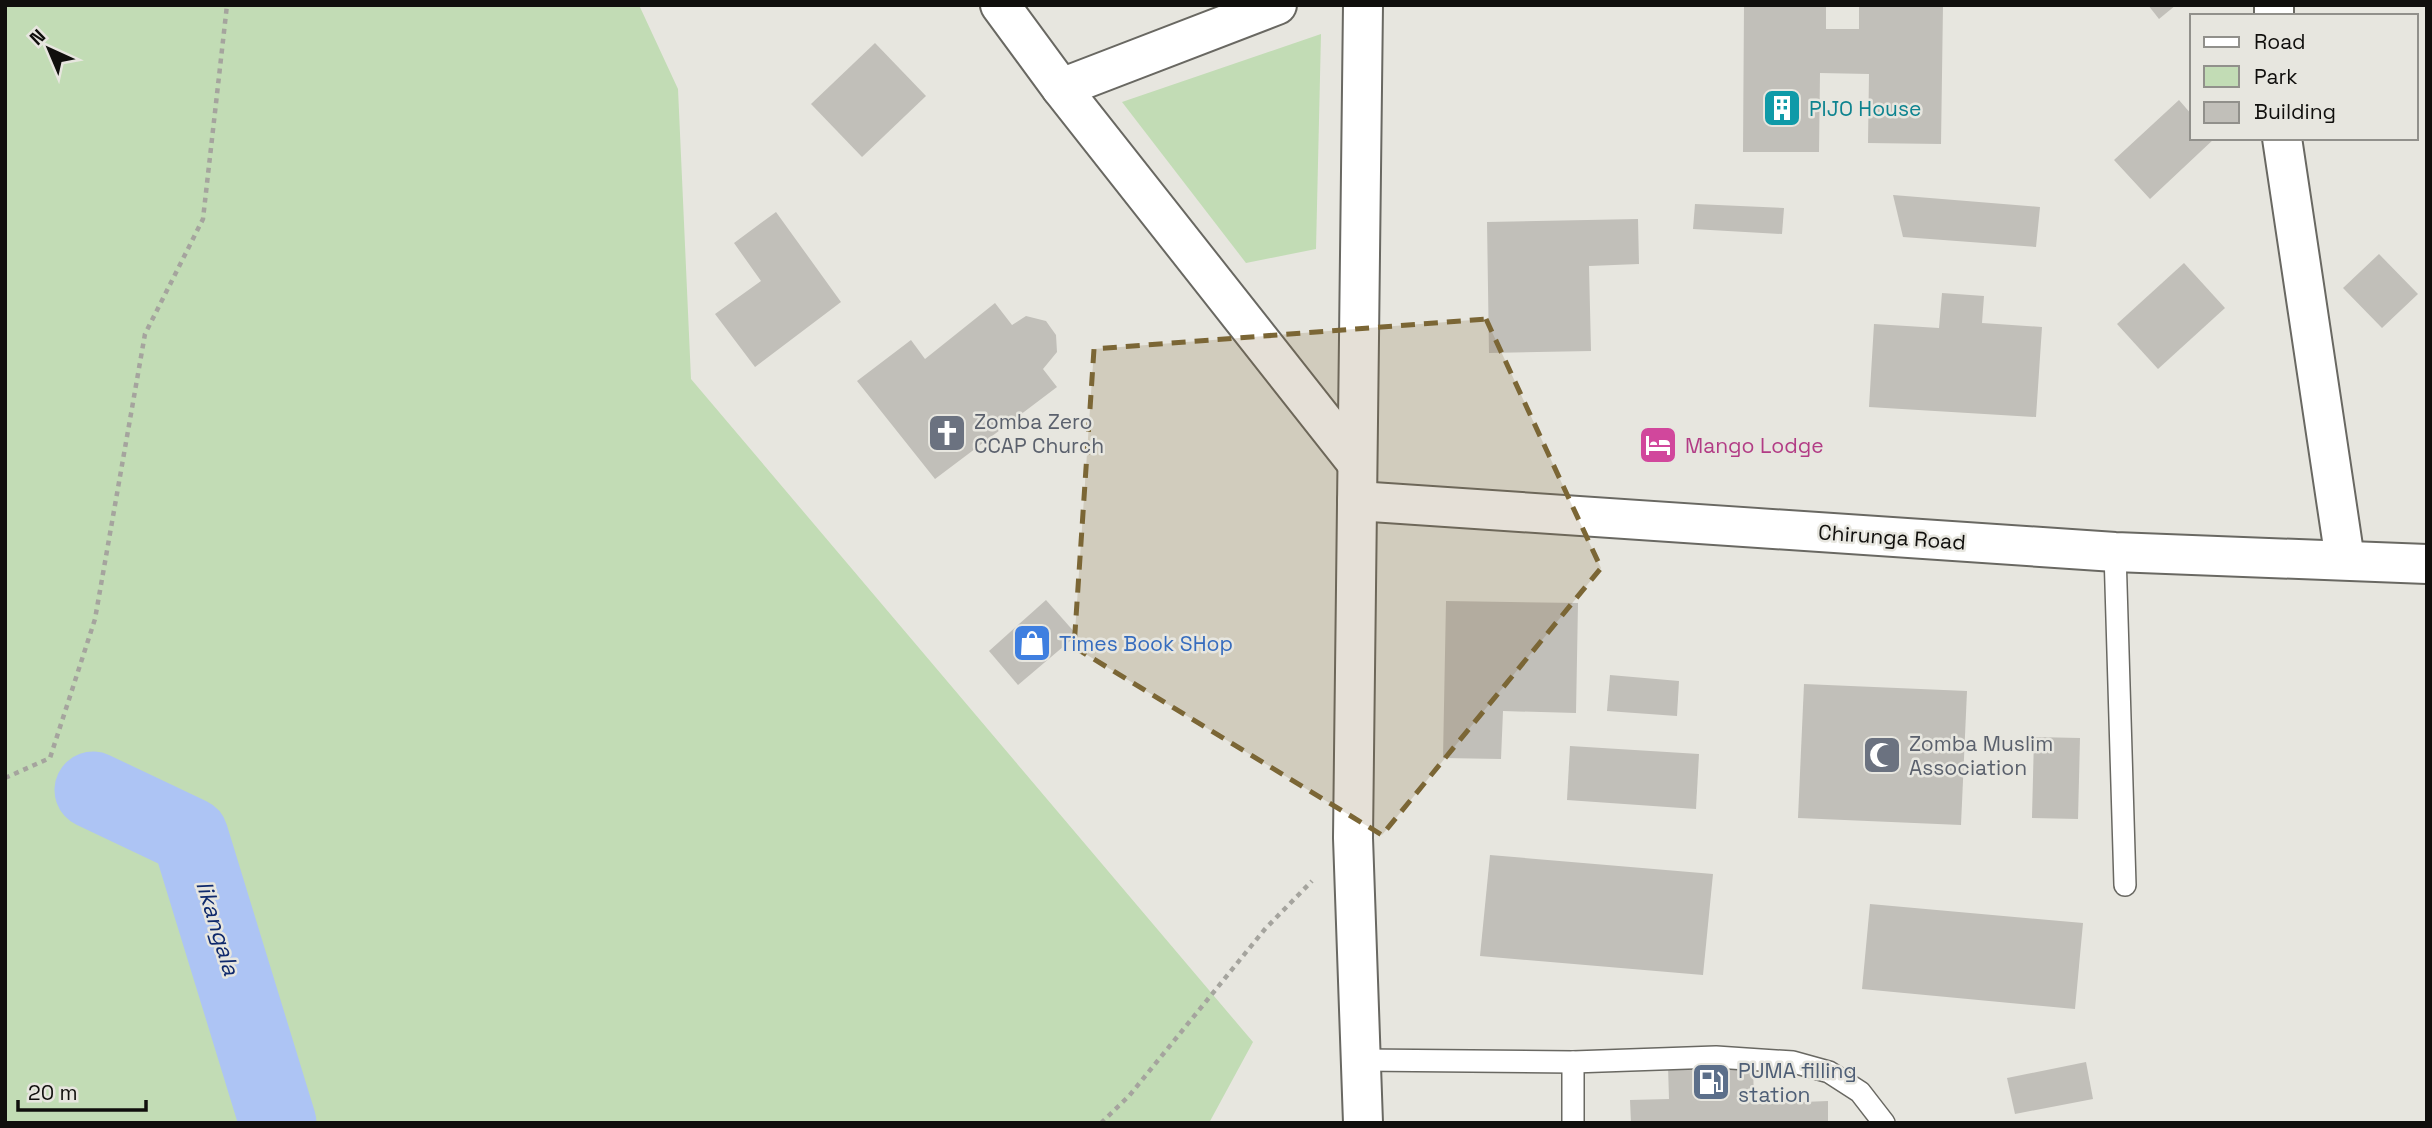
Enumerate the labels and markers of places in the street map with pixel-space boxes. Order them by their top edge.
building icon: PIJO House [1761,87,1803,129]
place label: PIJO House [1809,95,1921,122]
place label: Zomba Zero CCAP Church [974,408,1104,459]
church icon: Zomba Zero CCAP Church [926,412,968,454]
hotel icon: Mango Lodge [1637,424,1679,466]
place label: Mango Lodge [1685,432,1824,459]
shop icon: Times Book SHop [1011,622,1053,664]
place label: Times Book SHop [1059,630,1233,657]
place label: Zomba Muslim Association [1909,730,2053,781]
mosque icon: Zomba Muslim Association [1861,734,1903,776]
place label: PUMA filling station [1738,1057,1857,1108]
fuel station icon: PUMA filling station [1690,1061,1732,1103]

